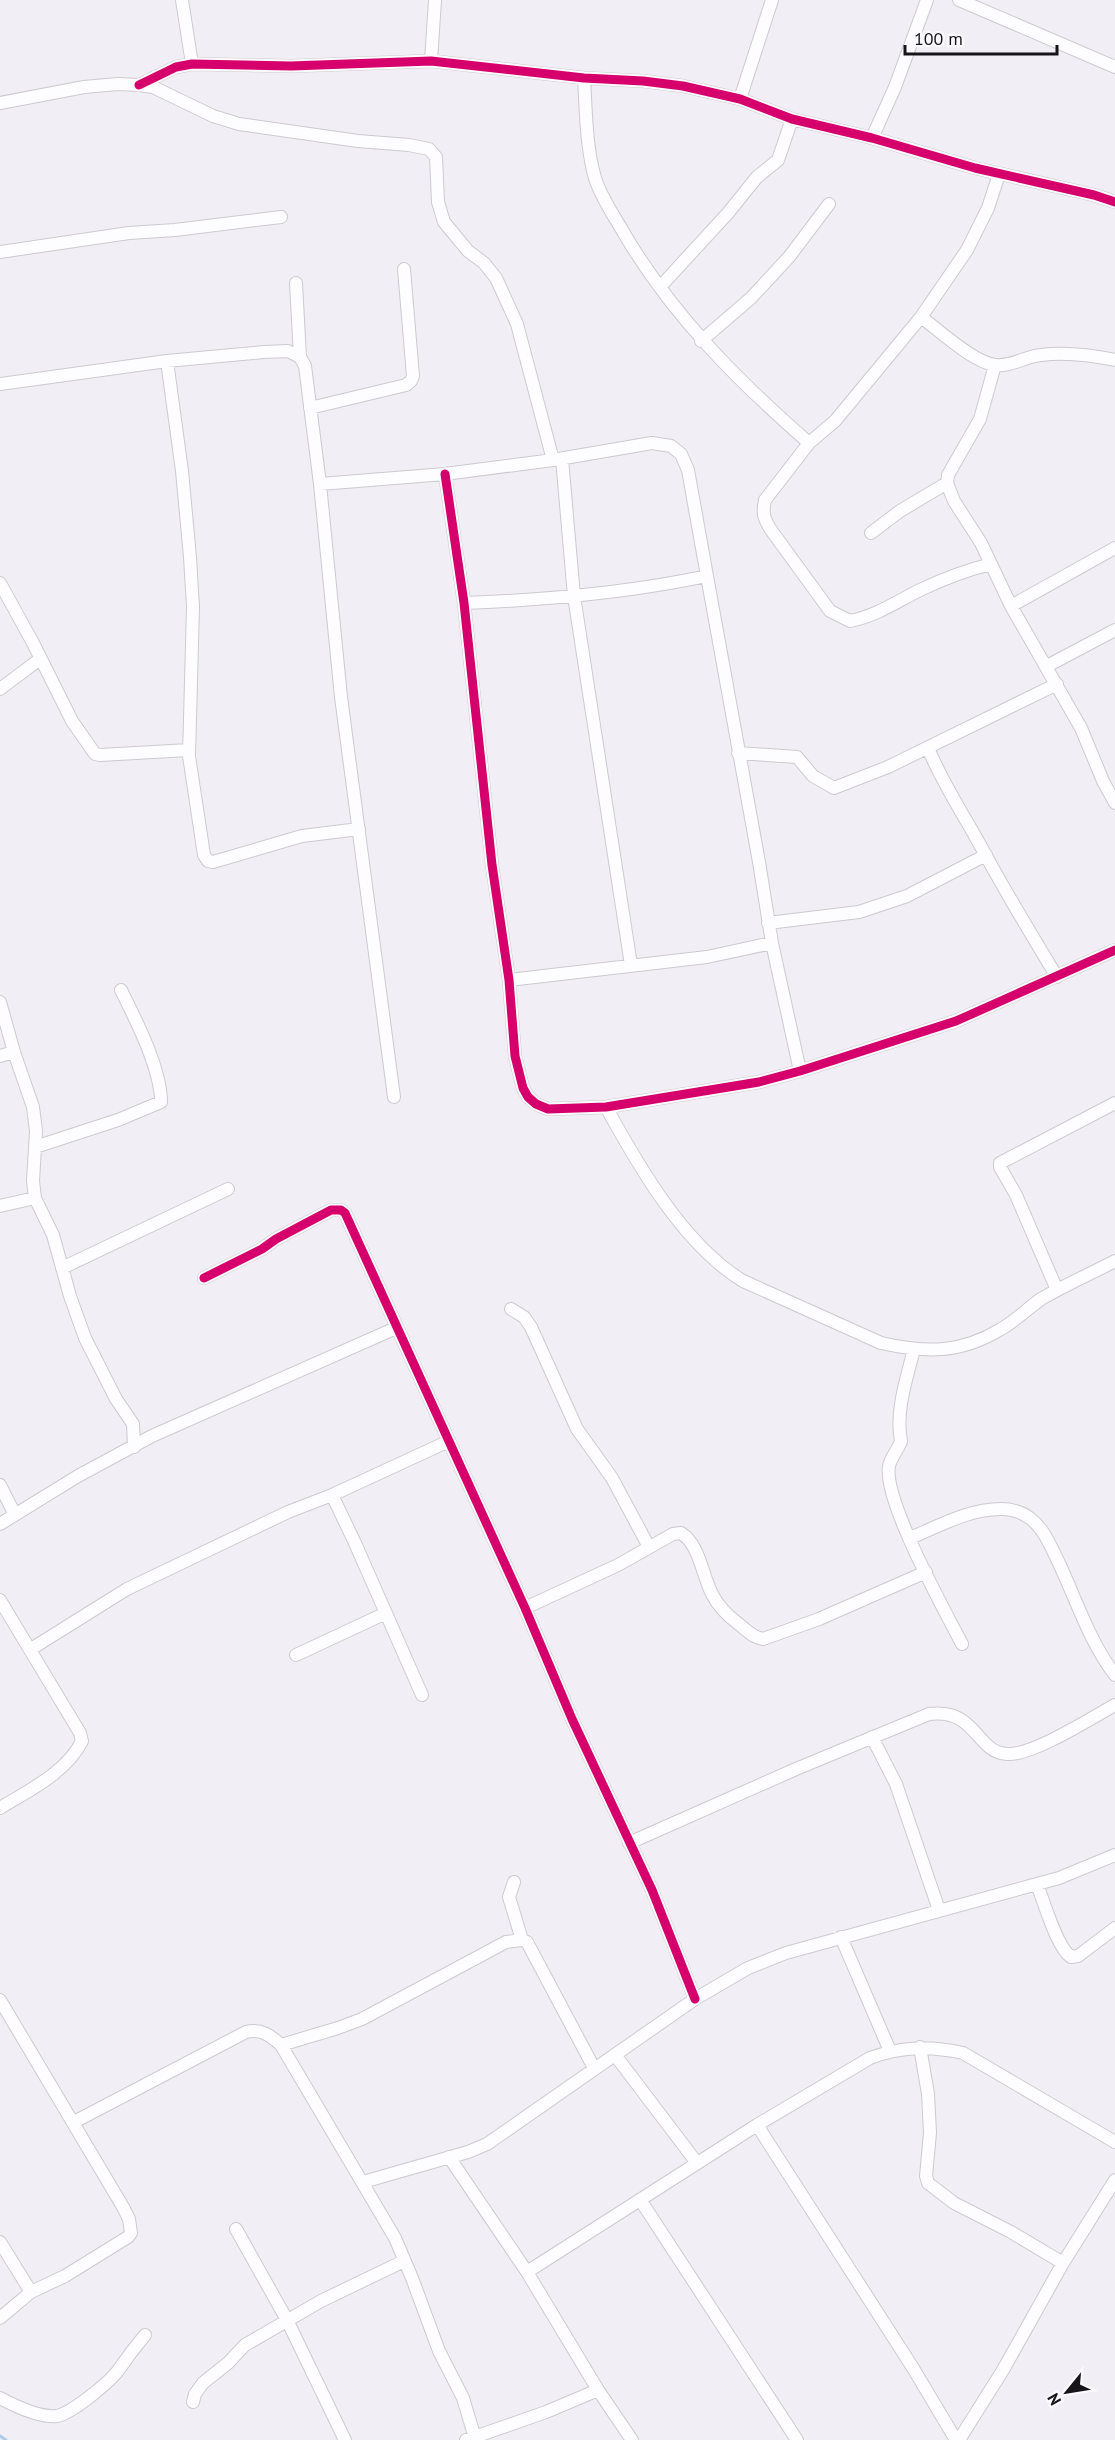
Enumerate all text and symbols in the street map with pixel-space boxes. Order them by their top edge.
scale bar [905,18,1056,56]
text: 100 m [914,27,963,50]
north arrow [1037,2362,1097,2422]
text: N [1043,2390,1065,2409]

